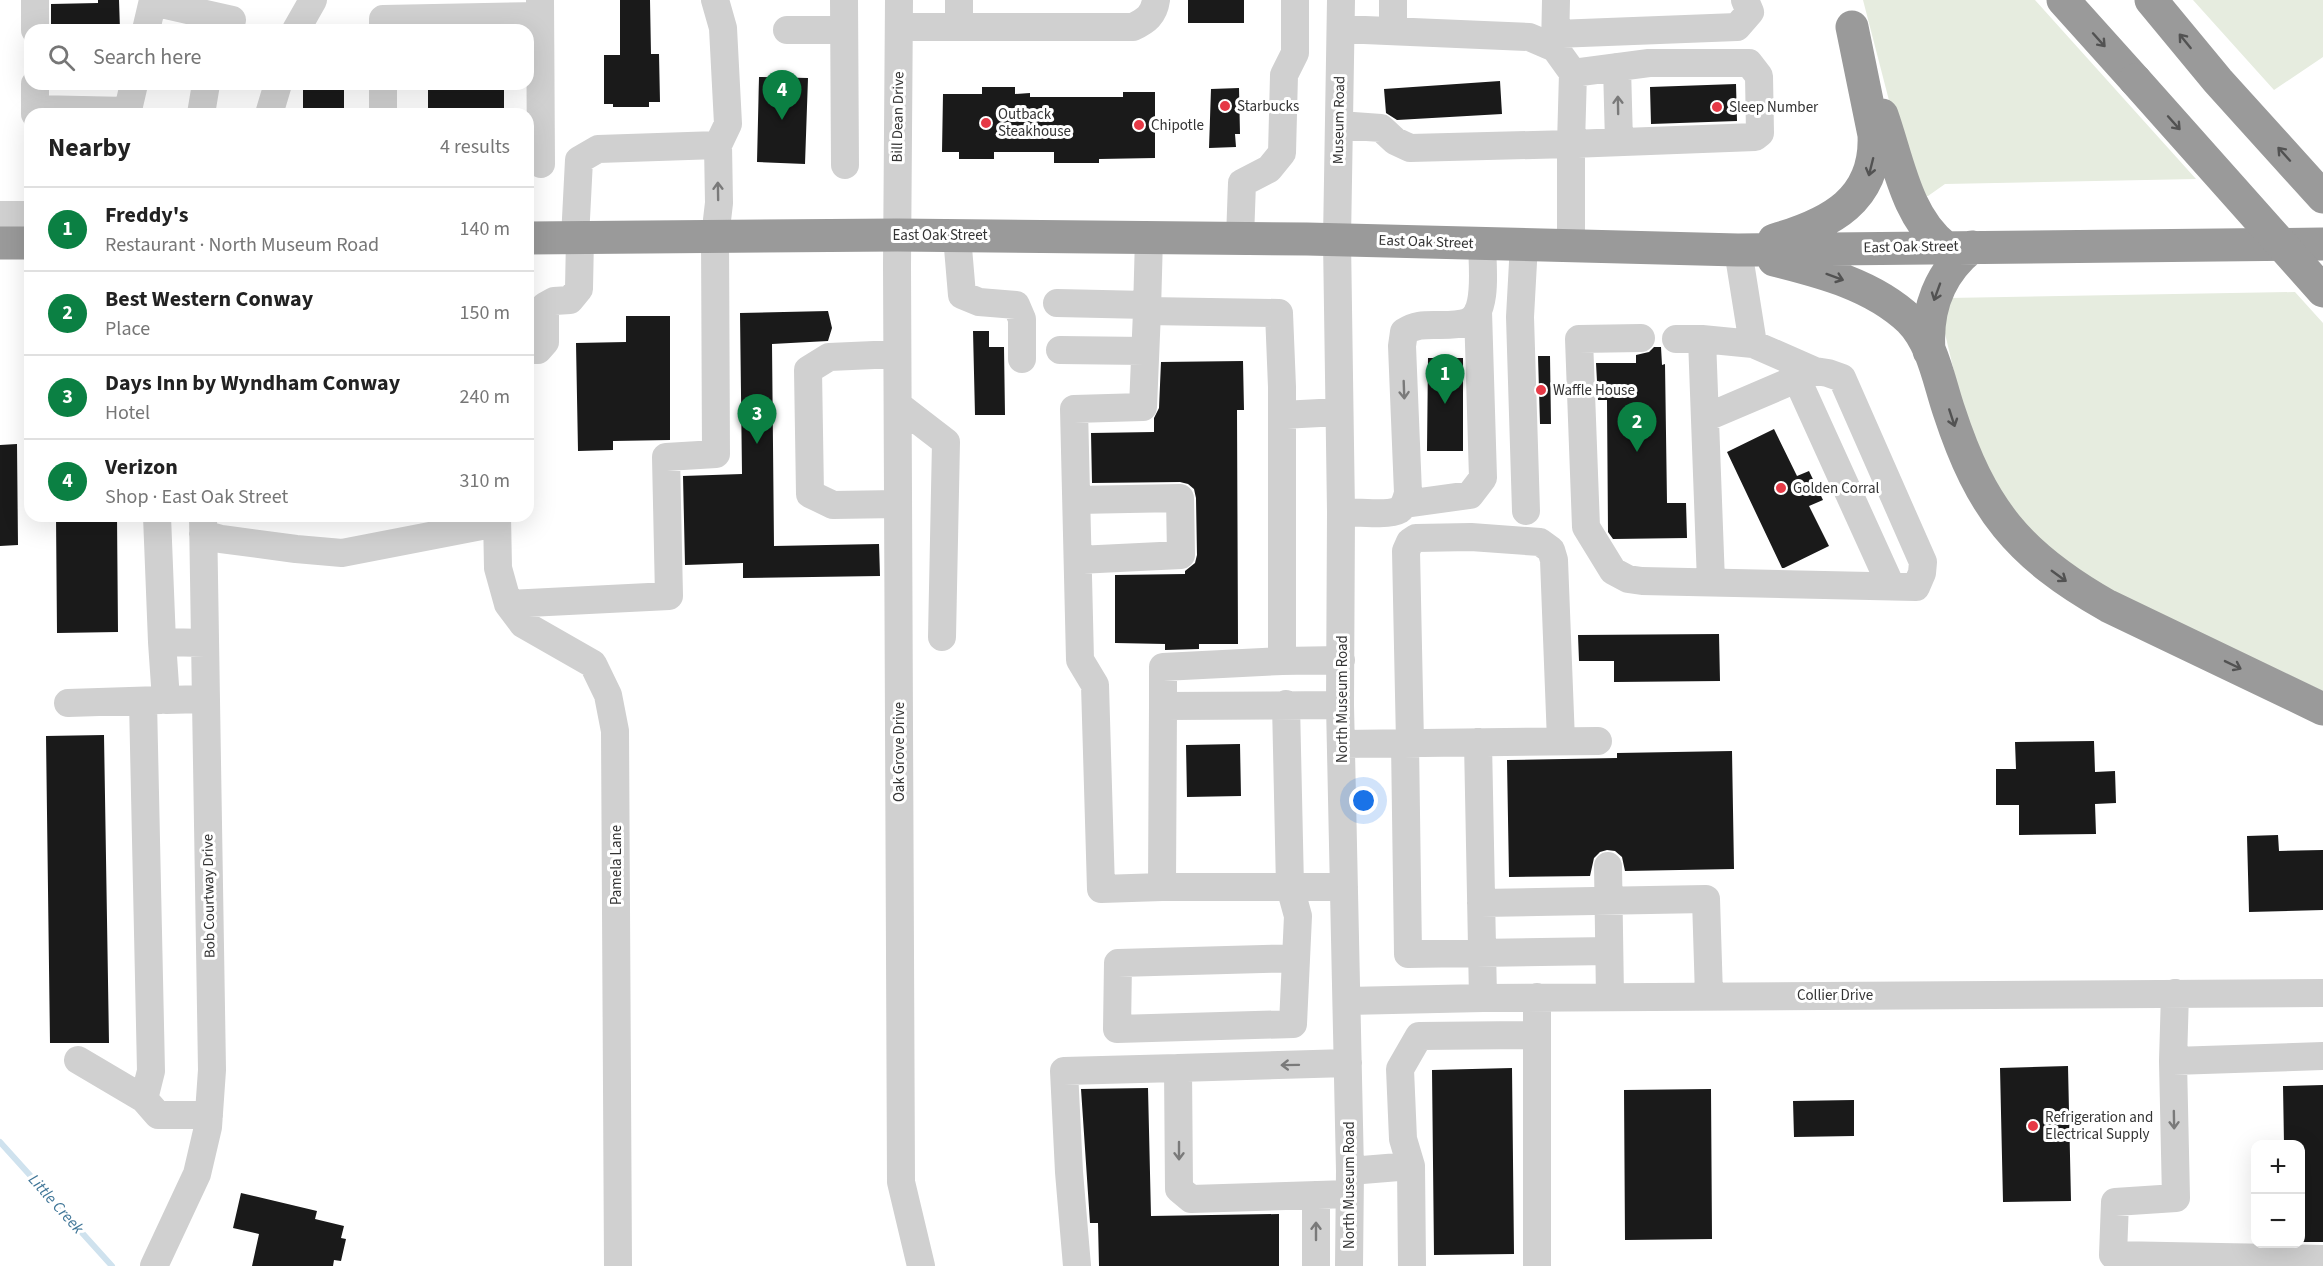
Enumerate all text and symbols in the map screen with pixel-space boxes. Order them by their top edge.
search box [24,24,534,90]
one-way arrow [2092,32,2106,47]
one-way arrow [2178,33,2191,49]
icon: search [45,41,78,74]
text: Search here [93,41,201,73]
pin: 4 [762,70,802,120]
street label: Bill Dean Drive [887,71,909,163]
street label: Museum Road [1328,76,1350,164]
one-way arrow [1612,95,1624,115]
place label: Starbucks [1237,96,1299,117]
place label: Sleep Number [1729,97,1819,118]
marker: Starbucks [1218,99,1232,113]
marker: Sleep Number [1710,100,1724,114]
place label: Outback Steakhouse [998,104,1071,142]
place label: Chipotle [1151,115,1204,136]
one-way arrow [2167,115,2181,130]
marker: Outback Steakhouse [979,116,993,130]
marker: Chipotle [1132,118,1146,132]
text: Nearby [48,129,131,166]
text: 4 results [440,133,510,161]
one-way arrow [2277,147,2291,162]
one-way arrow [1864,157,1876,176]
one-way arrow [713,182,724,202]
text: Freddy's [105,199,189,231]
text: 1 [62,215,73,243]
text: 140 m [460,215,510,243]
street label: East Oak Street [892,225,988,246]
street label: East Oak Street [1378,230,1474,254]
text: Restaurant · North Museum Road [105,231,379,259]
street label: East Oak Street [1863,236,1959,258]
one-way arrow [1825,273,1843,284]
text: Best Western Conway [105,283,313,315]
one-way arrow [1931,283,1942,301]
text: 2 [62,299,73,327]
text: 150 m [460,299,510,327]
text: Place [105,315,150,343]
pin: 1 [1426,354,1464,404]
text: Days Inn by Wyndham Conway [105,367,400,399]
one-way arrow [1398,380,1410,400]
place label: Waffle House [1553,380,1635,401]
text: 3 [62,383,73,411]
text: 240 m [460,383,510,411]
marker: Waffle House [1534,383,1548,397]
pin: 3 [738,394,777,444]
text: Hotel [105,399,150,427]
pin: 2 [1618,402,1656,452]
one-way arrow [1947,408,1958,427]
text: Verizon [105,451,178,483]
text: 4 [62,467,73,495]
text: 310 m [460,467,510,495]
place label: Golden Corral [1793,478,1879,499]
marker: Golden Corral [1774,481,1788,495]
text: Shop · East Oak Street [105,483,288,511]
one-way arrow [2051,570,2067,582]
street label: North Museum Road [1332,635,1353,763]
one-way arrow [2223,660,2241,672]
street label: Oak Grove Drive [889,702,910,802]
your location [1349,786,1378,815]
street label: Pamela Lane [606,825,627,905]
street label: Bob Courtway Drive [197,834,221,958]
street label: Collier Drive [1797,985,1873,1006]
one-way arrow [1280,1059,1300,1071]
place label: Refrigeration and Electrical Supply [2045,1107,2153,1145]
one-way arrow [2168,1109,2180,1129]
marker: Refrigeration and Electrical Supply [2026,1119,2040,1133]
street label: North Museum Road [1339,1121,1360,1249]
map controls [2251,1140,2305,1248]
button: + [2251,1140,2305,1194]
one-way arrow [1173,1141,1184,1161]
water label: Little Creek [23,1169,89,1239]
button: − [2251,1194,2305,1248]
one-way arrow [1310,1221,1322,1241]

